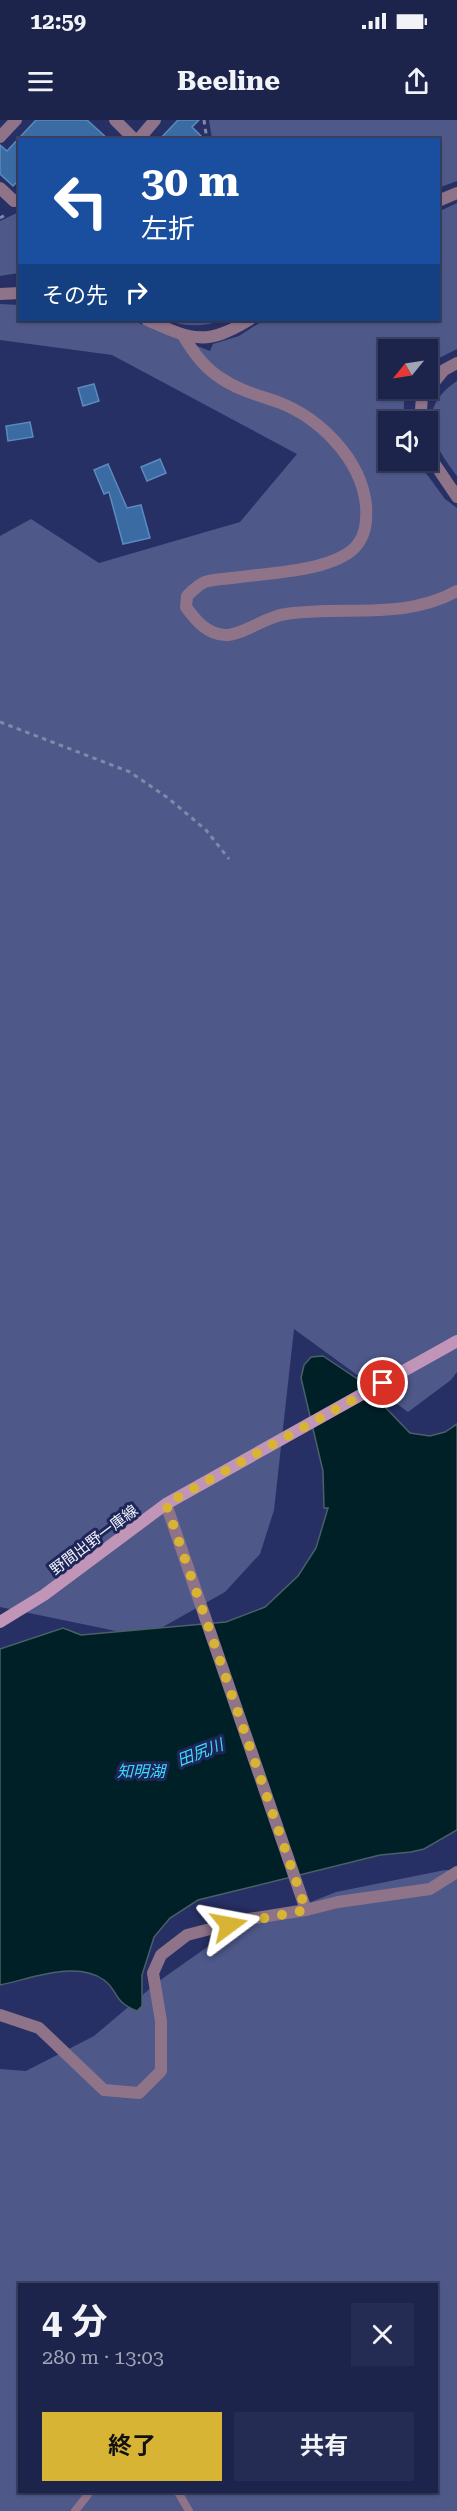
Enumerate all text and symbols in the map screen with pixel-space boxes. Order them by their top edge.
text: 12:59 [30,9,86,34]
icon: menu [24,65,57,98]
text: Beeline [177,65,280,97]
icon: share [400,65,433,98]
text: 30 m [141,157,239,206]
icon: left [42,162,120,240]
text: 左折 [141,213,195,245]
icon: right [120,276,153,309]
text: その先 [42,283,108,308]
north arrow [378,339,438,399]
map controls [378,339,438,471]
button: sound [378,411,438,471]
pin [357,1357,408,1408]
icon: arrive [366,1366,399,1399]
street label: 野間出野一庫線 [47,1501,141,1579]
water label: 田尻川 [174,1734,228,1770]
water label: 知明湖 [117,1762,168,1781]
position arrow [197,1893,261,1957]
text: 4 分 [42,2301,107,2343]
button: close [351,2303,414,2366]
text: 280 m · 13:03 [42,2345,164,2369]
button: 終了 [42,2412,222,2481]
button: 共有 [234,2412,414,2481]

